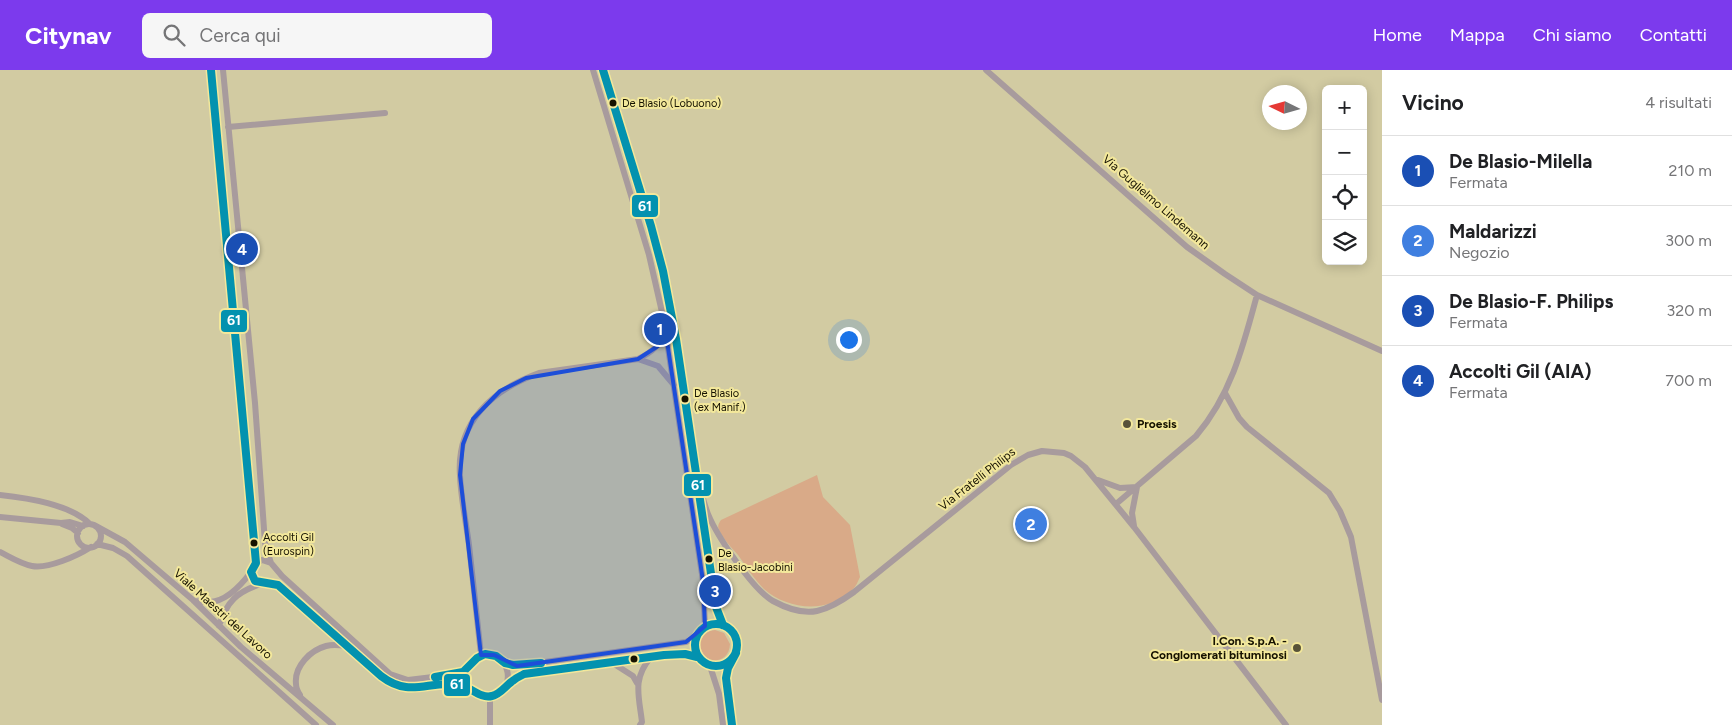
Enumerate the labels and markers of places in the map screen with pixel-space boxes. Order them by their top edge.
place label: De Blasio (Lobuono) [622,97,721,110]
marker: De Blasio (Lobuono) [608,98,618,108]
pin: 4 [226,230,258,268]
pin: 1 [644,310,676,348]
place label: De Blasio (ex Manif.) [694,387,746,414]
marker: De Blasio (ex Manif.) [680,394,690,404]
place label: Proesis [1137,417,1177,431]
marker: Proesis [1121,418,1133,430]
pin: 2 [1015,505,1047,543]
place label: Accolti Gil (Eurospin) [263,531,314,558]
marker: Accolti Gil (Eurospin) [249,538,259,548]
place label: De Blasio-Jacobini [718,547,793,574]
marker: De Blasio-Jacobini [704,554,714,564]
pin: 3 [699,572,731,610]
place label: I.Con. S.p.A. - Conglomerati bituminosi [1150,634,1287,662]
marker: I.Con. S.p.A. - Conglomerati bituminosi [1291,642,1303,654]
unlabelled marker [629,654,639,664]

